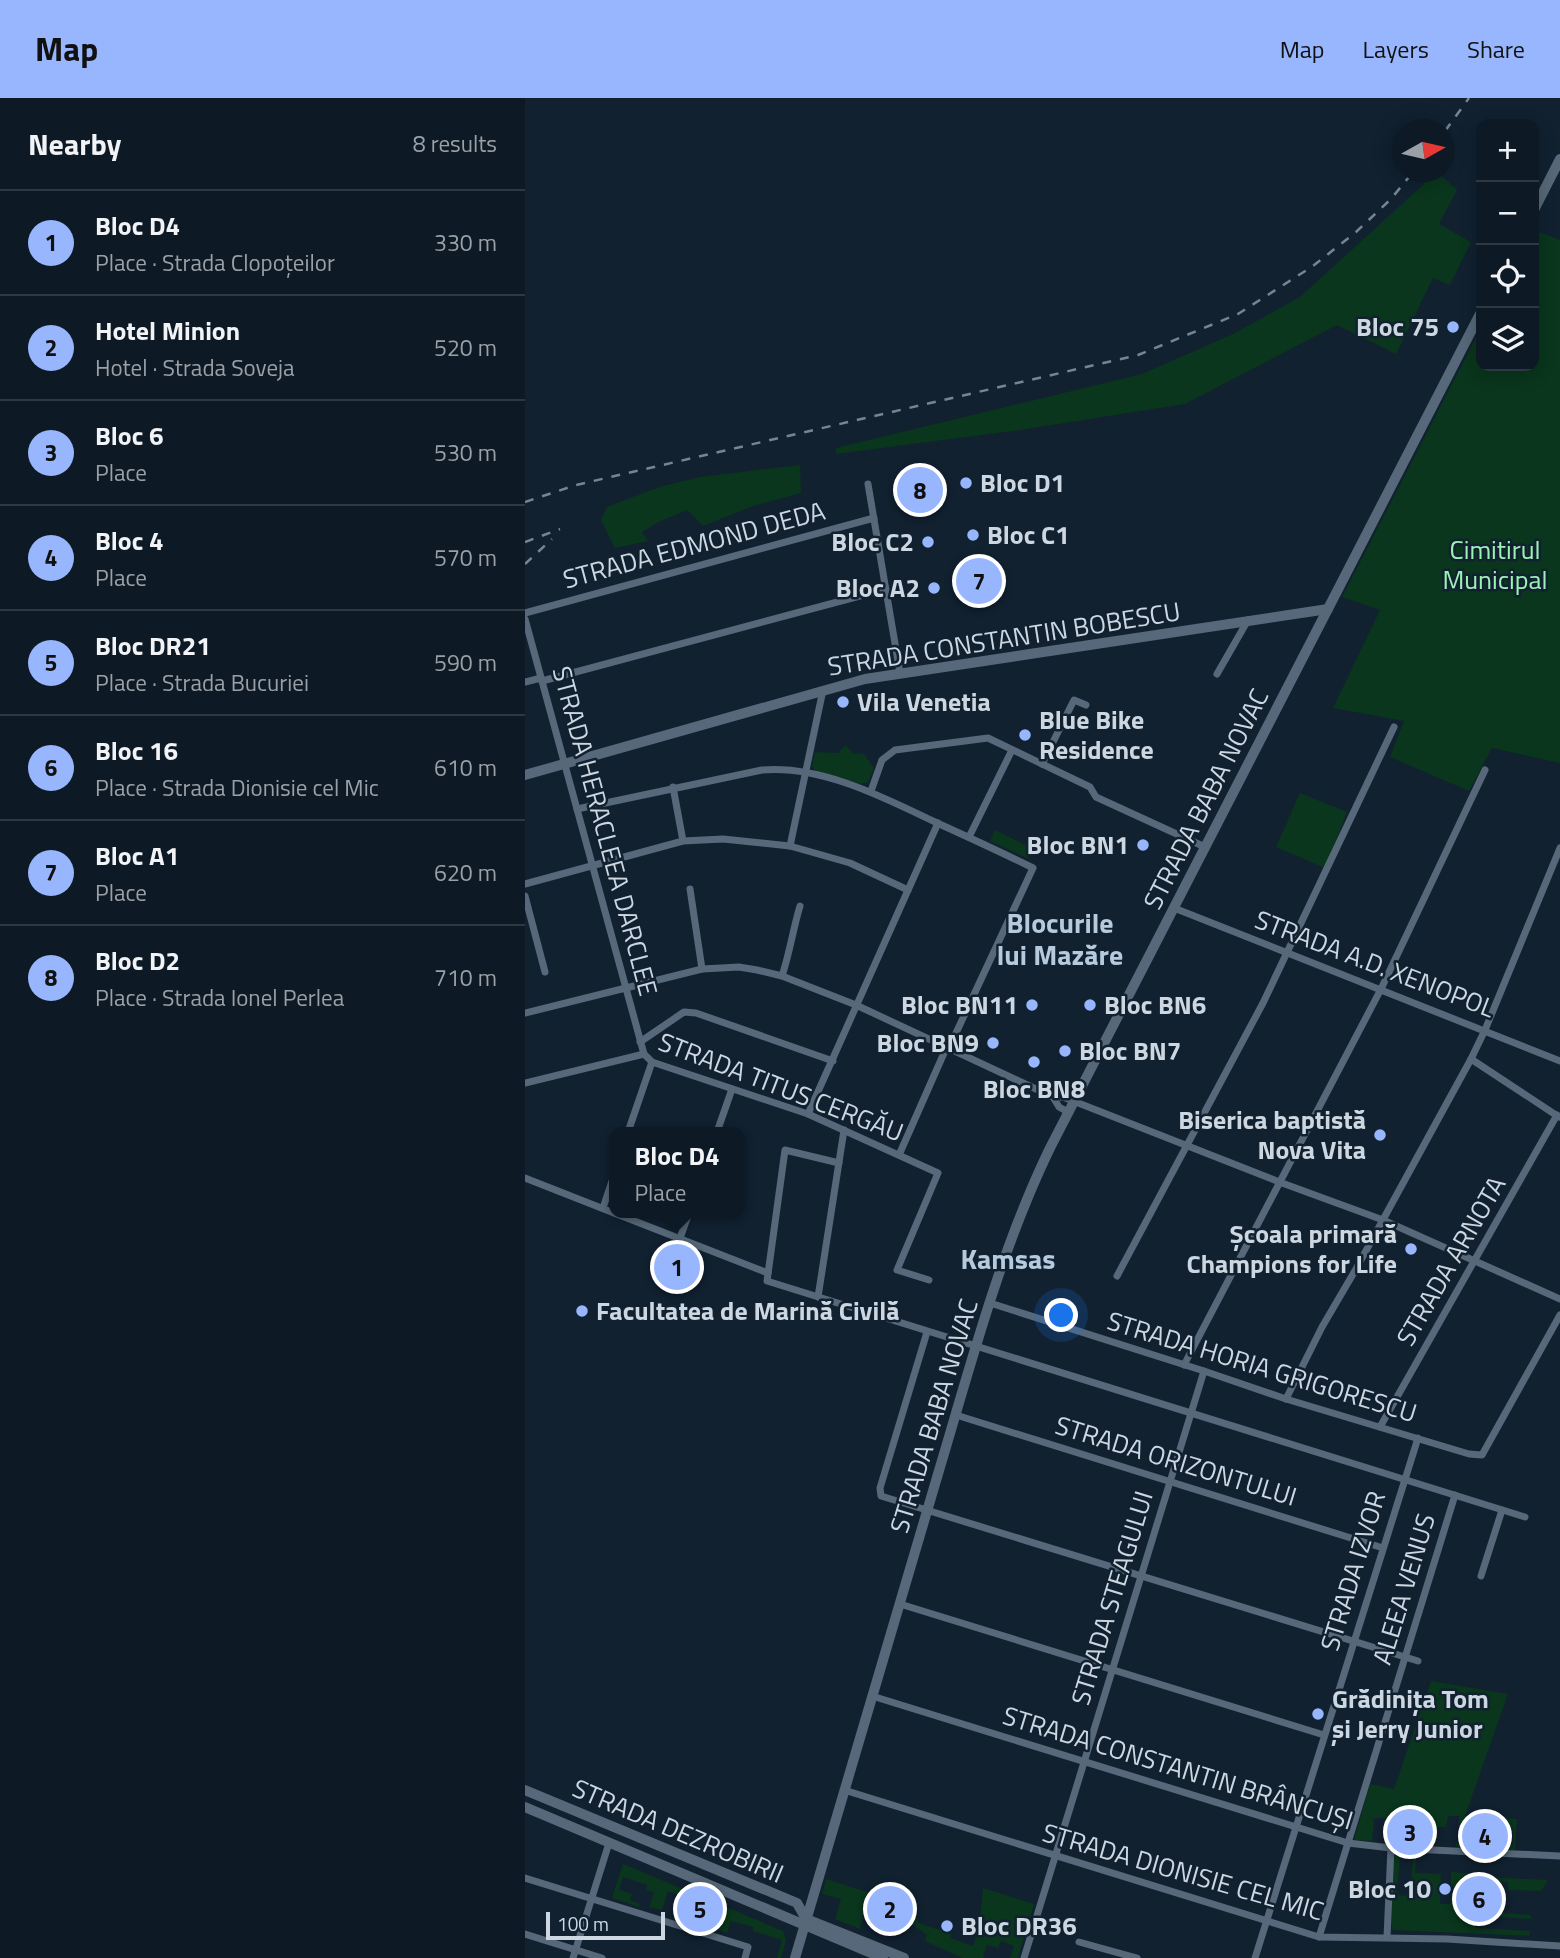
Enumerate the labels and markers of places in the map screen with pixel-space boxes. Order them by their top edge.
place label: Bloc 75 [1356,307,1439,346]
marker: Bloc 75 [1445,319,1461,335]
place label: Bloc D1 [980,463,1065,502]
pin: 8 [897,464,943,516]
marker: Bloc D1 [958,475,974,491]
place label: Bloc C1 [987,515,1070,554]
place label: Bloc C2 [831,522,914,561]
marker: Bloc C1 [965,527,981,543]
marker: Bloc C2 [920,534,936,550]
pin: 7 [956,555,1002,607]
place label: Bloc A2 [836,568,920,607]
marker: Bloc A2 [926,580,942,596]
place label: Vila Venetia [857,682,991,721]
marker: Vila Venetia [835,694,851,710]
place label: Blue Bike Residence [1039,700,1154,769]
marker: Blue Bike Residence [1017,727,1033,743]
place label: Bloc BN1 [1027,825,1129,864]
marker: Bloc BN1 [1135,837,1151,853]
place label: Bloc BN11 [901,985,1018,1024]
place label: Bloc BN6 [1104,985,1206,1024]
marker: Bloc BN11 [1024,997,1040,1013]
marker: Bloc BN6 [1082,997,1098,1013]
place label: Bloc BN9 [877,1023,979,1062]
place label: Bloc BN7 [1079,1031,1181,1070]
marker: Bloc BN9 [985,1035,1001,1051]
marker: Bloc BN7 [1057,1043,1073,1059]
marker: Bloc BN8 [1026,1054,1042,1070]
place label: Bloc BN8 [983,1069,1085,1108]
place label: Biserica baptistă Nova Vita [1178,1100,1366,1169]
marker: Biserica baptistă Nova Vita [1372,1127,1388,1143]
place label: Școala primară Champions for Life [1187,1214,1397,1283]
pin: 1 [654,1241,700,1293]
marker: Școala primară Champions for Life [1403,1241,1419,1257]
place label: Facultatea de Marină Civilă [596,1291,900,1330]
marker: Facultatea de Marină Civilă [574,1303,590,1319]
place label: Grădinița Tom și Jerry Junior [1331,1679,1489,1748]
marker: Grădinița Tom și Jerry Junior [1310,1706,1326,1722]
pin: 3 [1387,1806,1433,1858]
pin: 4 [1462,1810,1508,1862]
place label: Bloc 10 [1348,1869,1431,1908]
pin: 6 [1456,1873,1502,1925]
marker: Bloc 10 [1437,1881,1453,1897]
pin: 5 [677,1883,723,1935]
pin: 2 [867,1883,913,1935]
place label: Bloc DR36 [961,1906,1077,1945]
marker: Bloc DR36 [939,1918,955,1934]

